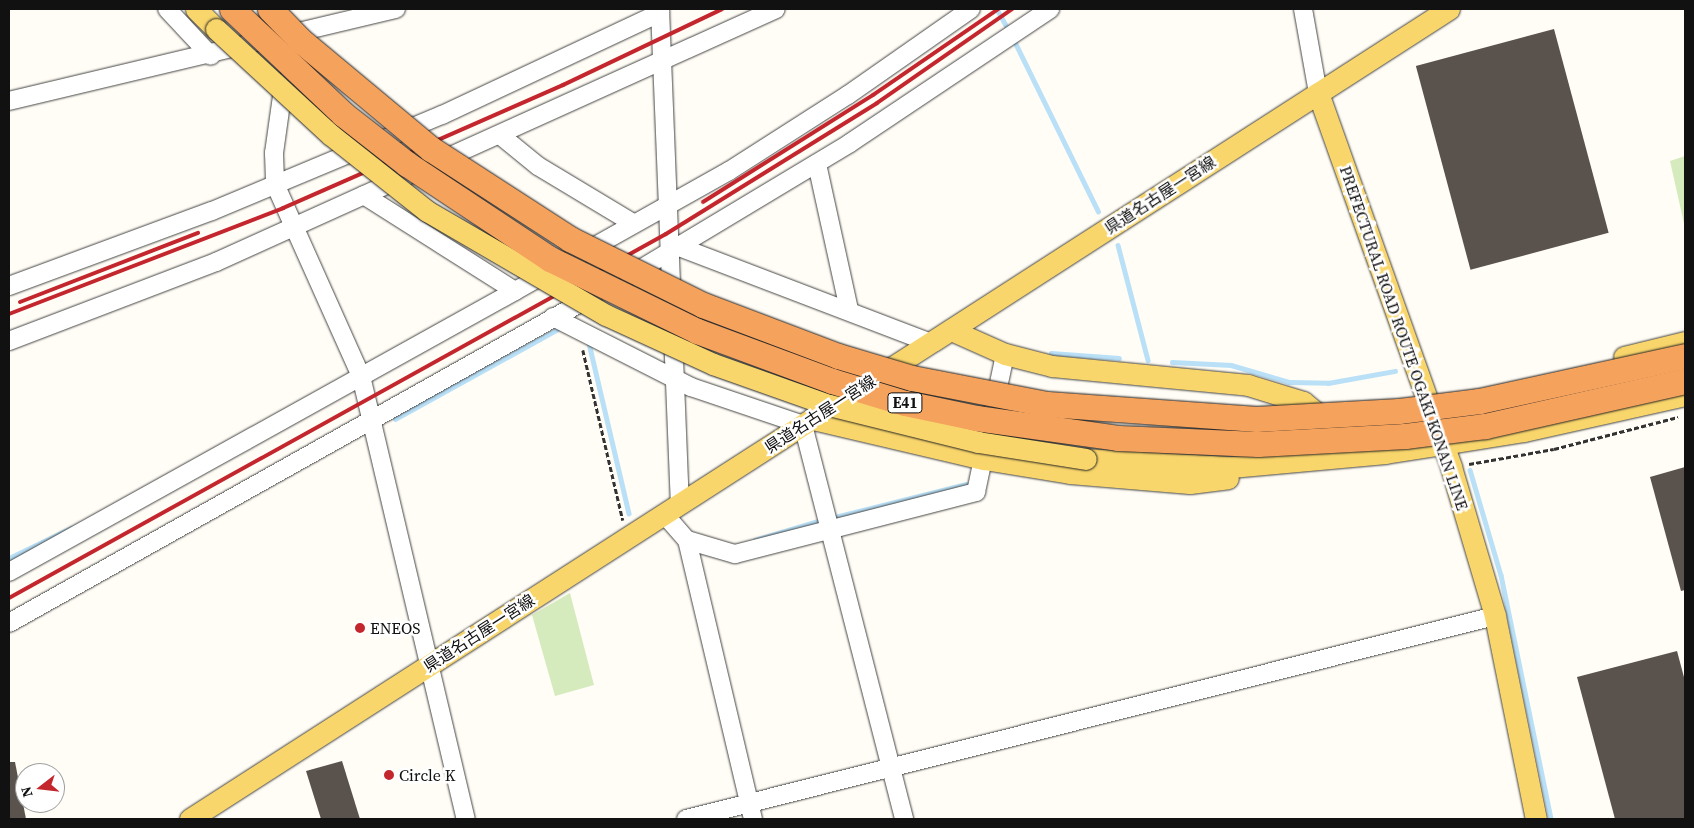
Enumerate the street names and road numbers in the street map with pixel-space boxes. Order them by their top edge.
street label: 県道名古屋一宮線 [1101,152,1219,238]
street label: PREFECTURAL ROAD ROUTE OGAKI KONAN LINE [1336,163,1472,513]
street label: 県道名古屋一宮線 [761,371,879,457]
road number: E41 [886,390,924,416]
street label: 県道名古屋一宮線 [420,590,538,676]

